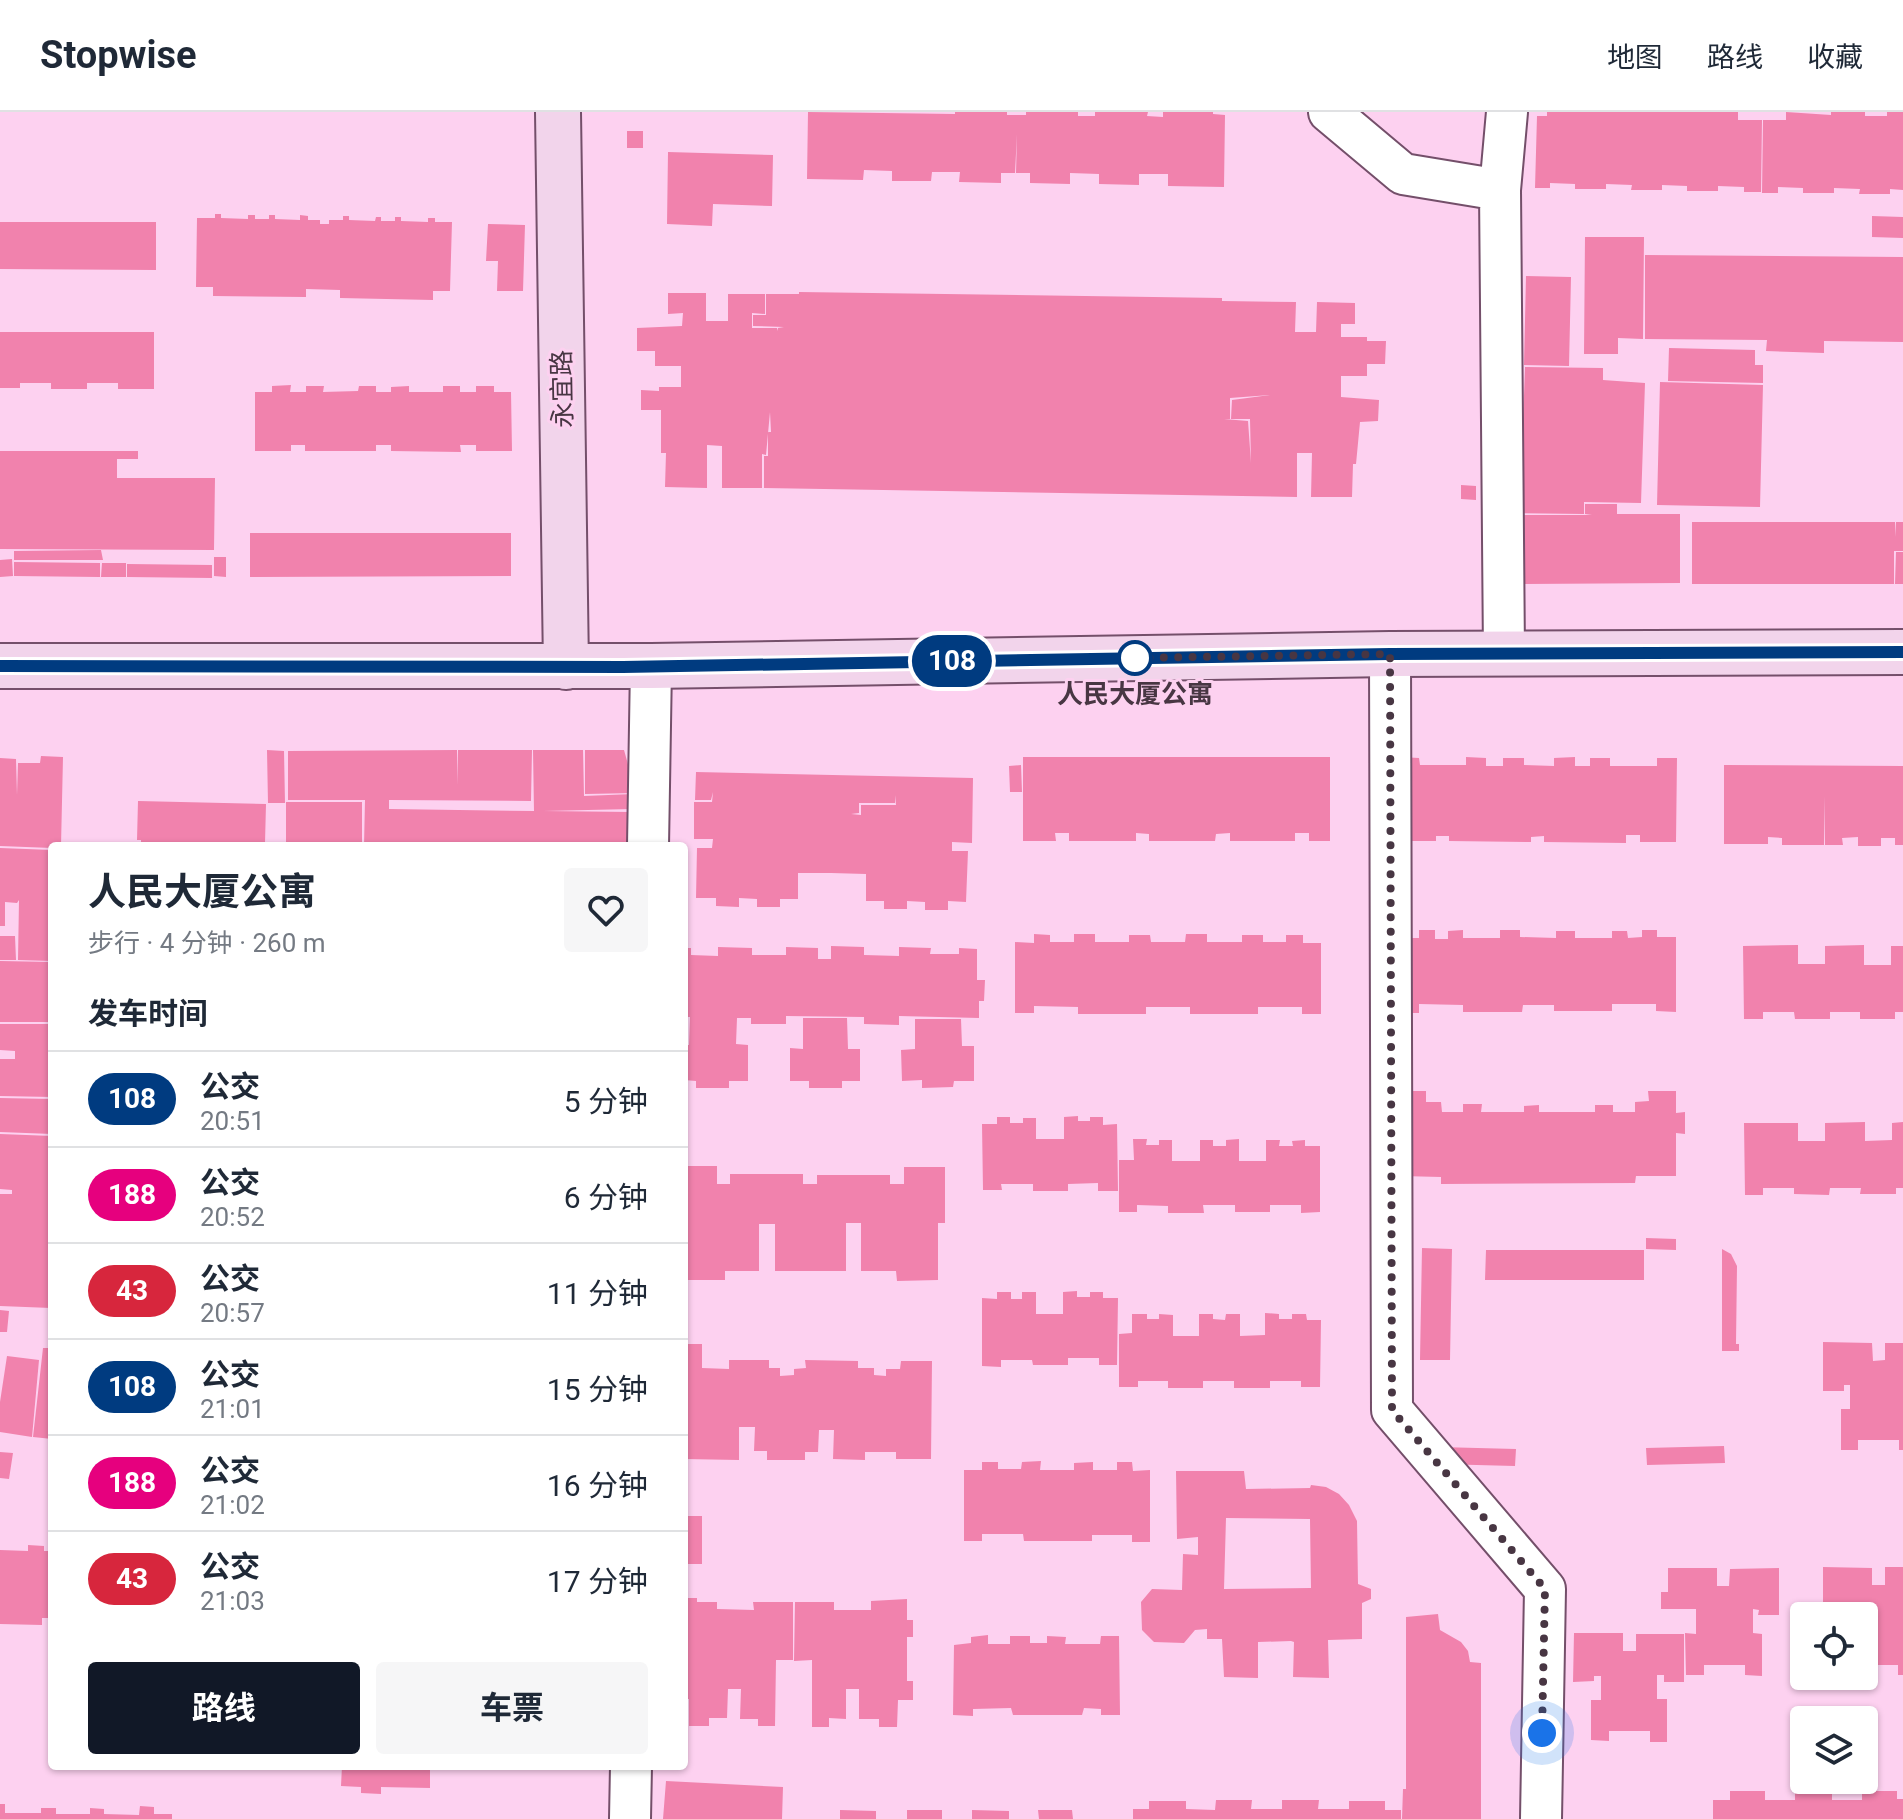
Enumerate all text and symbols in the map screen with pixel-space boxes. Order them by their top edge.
text: Stopwise [40,33,197,77]
text: 地图 [1607,41,1663,74]
text: 路线 [1707,41,1763,74]
text: 收藏 [1807,41,1863,74]
street label: 永宜路 [546,350,578,428]
line badge: 108 [906,635,998,687]
marker: 人民大厦公寓 [1118,641,1152,675]
text: 108 [928,644,976,677]
place label: 人民大厦公寓 [1057,679,1213,709]
button: heart [564,868,648,952]
text: 人民大厦公寓 [88,870,316,914]
text: 步行 · 4 分钟 · 260 m [88,928,326,958]
text: 发车时间 [88,996,208,1031]
text: 公交 [200,1069,260,1104]
text: 108 [108,1082,156,1115]
text: 5 分钟 [564,1084,648,1119]
text: 20:51 [200,1106,265,1136]
text: 公交 [200,1165,260,1200]
text: 188 [108,1178,156,1211]
text: 6 分钟 [564,1180,648,1215]
text: 20:52 [200,1202,265,1232]
text: 公交 [200,1261,260,1296]
text: 43 [116,1274,148,1307]
text: 11 分钟 [547,1276,648,1311]
text: 20:57 [200,1298,265,1328]
text: 公交 [200,1357,260,1392]
text: 108 [108,1370,156,1403]
text: 15 分钟 [547,1372,648,1407]
text: 21:01 [200,1394,265,1424]
text: 公交 [200,1453,260,1488]
text: 188 [108,1466,156,1499]
text: 16 分钟 [547,1468,648,1503]
text: 21:02 [200,1490,265,1520]
text: 公交 [200,1549,260,1584]
text: 43 [116,1562,148,1595]
text: 17 分钟 [547,1564,648,1599]
text: 21:03 [200,1586,265,1616]
map controls [1790,1602,1878,1794]
button: locate [1790,1602,1878,1690]
button: 路线 [88,1662,360,1754]
button: 车票 [376,1662,648,1754]
button: layers [1790,1706,1878,1794]
your location [1522,1713,1562,1753]

